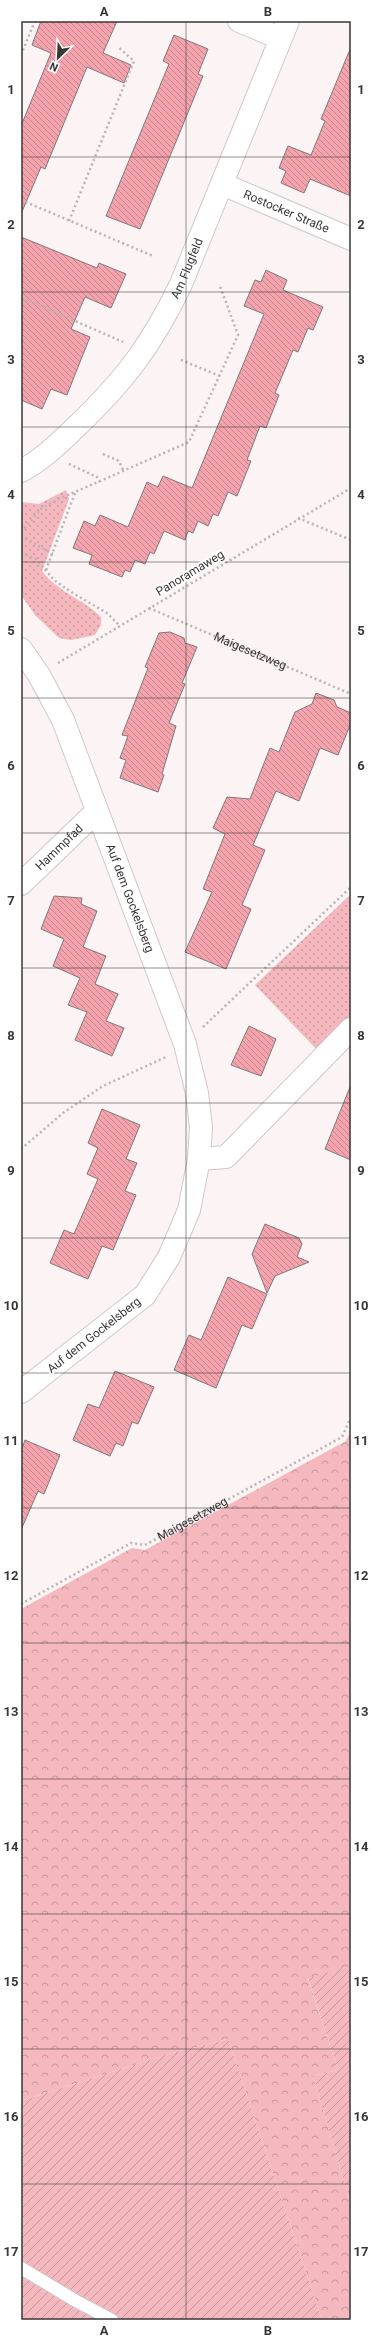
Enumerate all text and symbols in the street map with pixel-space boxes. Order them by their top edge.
text: A [100,4,109,19]
text: B [264,4,272,19]
north arrow [38,38,78,78]
text: N [48,59,60,74]
text: 1 [7,82,15,97]
text: 1 [357,82,365,97]
street label: Rostocker Straße [241,187,331,236]
text: 2 [7,217,15,232]
text: 2 [357,217,365,232]
street label: Am Flugfeld [168,236,206,301]
text: 3 [7,352,15,367]
text: 3 [357,352,365,367]
text: 4 [7,487,15,502]
text: 4 [357,487,365,502]
street label: Panoramaweg [153,547,227,599]
text: 5 [7,623,15,638]
text: 5 [357,623,365,638]
street label: Maigesetzweg [212,629,289,673]
text: 6 [7,758,15,773]
text: 6 [357,758,365,773]
street label: Hammpfad [33,821,86,873]
street label: Auf dem Gockelsberg [103,842,157,954]
text: 7 [7,893,15,908]
text: 7 [357,893,365,908]
text: 8 [7,1028,15,1043]
text: 8 [357,1028,365,1043]
text: 9 [7,1163,15,1178]
text: 9 [357,1163,365,1178]
street label: Auf dem Gockelsberg [44,1294,144,1376]
text: 10 [4,1298,18,1313]
text: 10 [354,1298,368,1313]
text: 11 [4,1433,18,1448]
text: 11 [354,1433,368,1448]
street label: Maigesetzweg [155,1494,230,1544]
text: 12 [4,1568,18,1583]
text: 12 [354,1568,368,1583]
text: 13 [4,1704,18,1719]
text: 13 [354,1704,368,1719]
text: 14 [4,1839,19,1854]
text: 14 [354,1839,369,1854]
text: 15 [4,1974,18,1989]
text: 15 [354,1974,368,1989]
text: 16 [4,2109,19,2124]
text: 16 [354,2109,369,2124]
text: 17 [4,2244,18,2259]
text: 17 [354,2244,368,2259]
text: A [100,2323,109,2338]
text: B [264,2323,272,2338]

